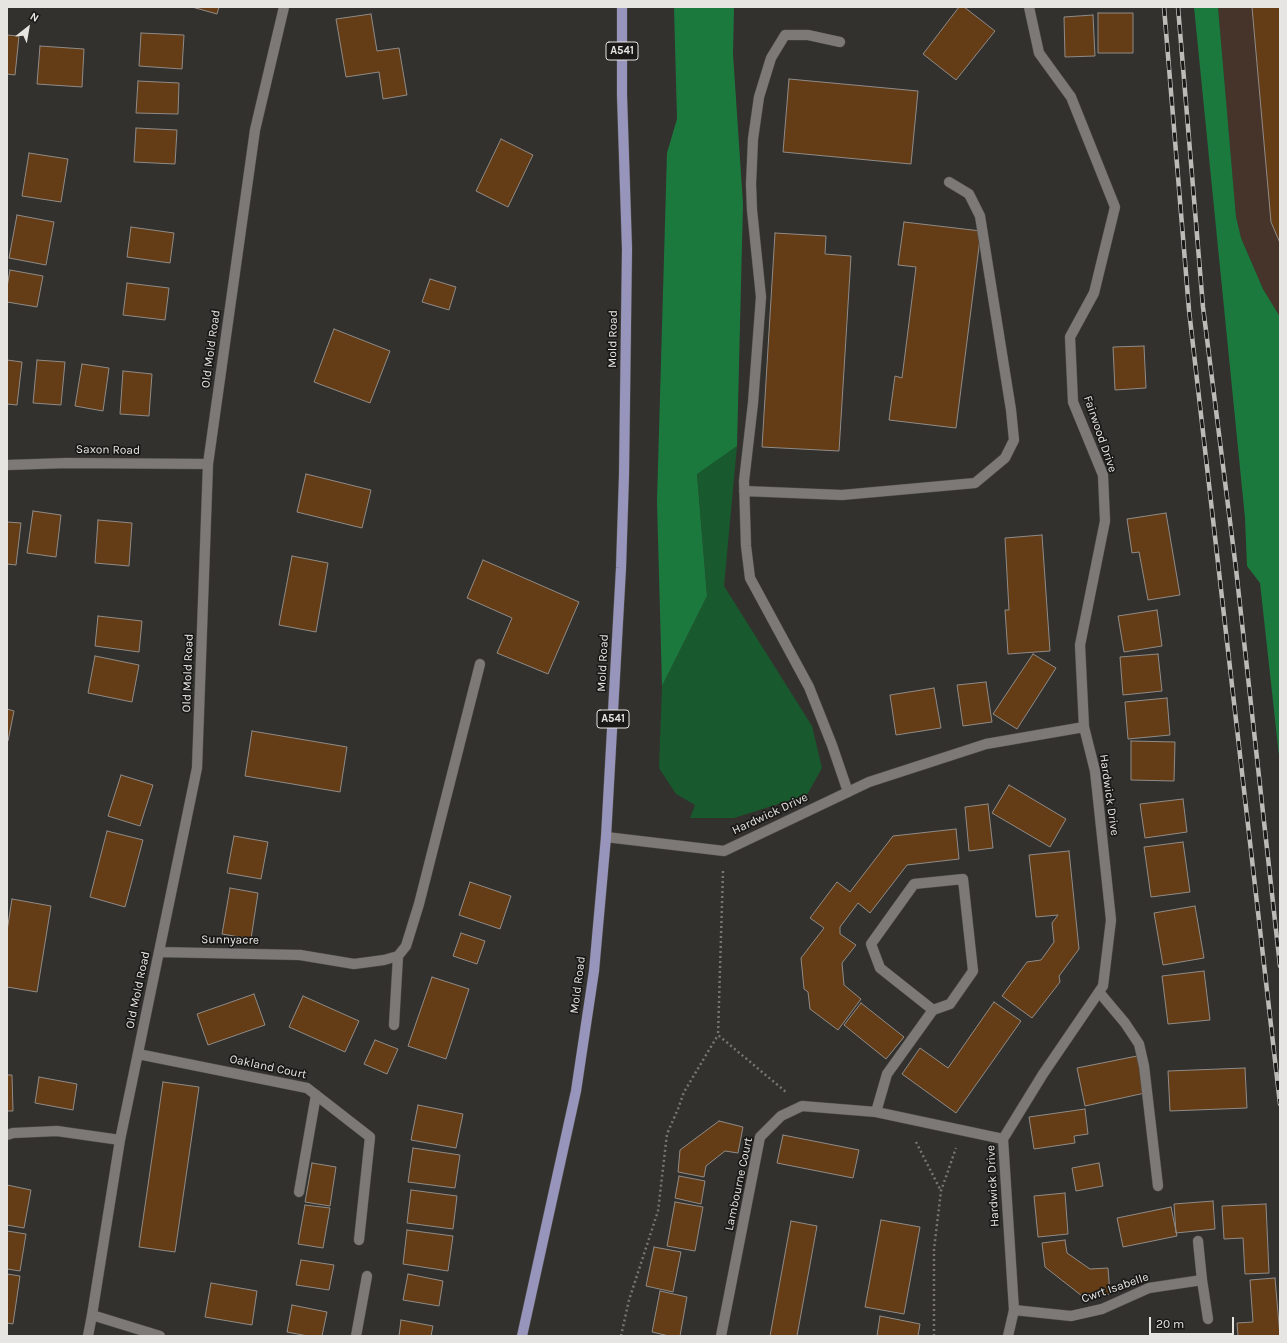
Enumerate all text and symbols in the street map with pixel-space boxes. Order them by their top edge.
north arrow [8,8,48,48]
text: N [28,10,41,25]
road number: A541 [606,42,638,60]
street label: Old Mold Road [198,309,224,389]
street label: Mold Road [605,310,621,368]
street label: Fairwood Drive [1080,394,1120,474]
street label: Saxon Road [76,442,140,458]
street label: Old Mold Road [179,633,197,713]
street label: Mold Road [594,634,612,692]
road number: A541 [597,710,629,728]
street label: Hardwick Drive [1096,753,1122,837]
street label: Hardwick Drive [730,790,810,838]
street label: Sunnyacre [201,932,259,948]
street label: Old Mold Road [123,950,153,1030]
street label: Mold Road [567,956,589,1014]
street label: Oakland Court [228,1052,308,1082]
street label: Lambourne Court [722,1136,756,1232]
street label: Hardwick Drive [984,1145,1002,1227]
street label: Cwrt Isabelle [1079,1270,1151,1306]
scale bar [1151,1309,1236,1335]
text: 20 m [1156,1317,1184,1331]

